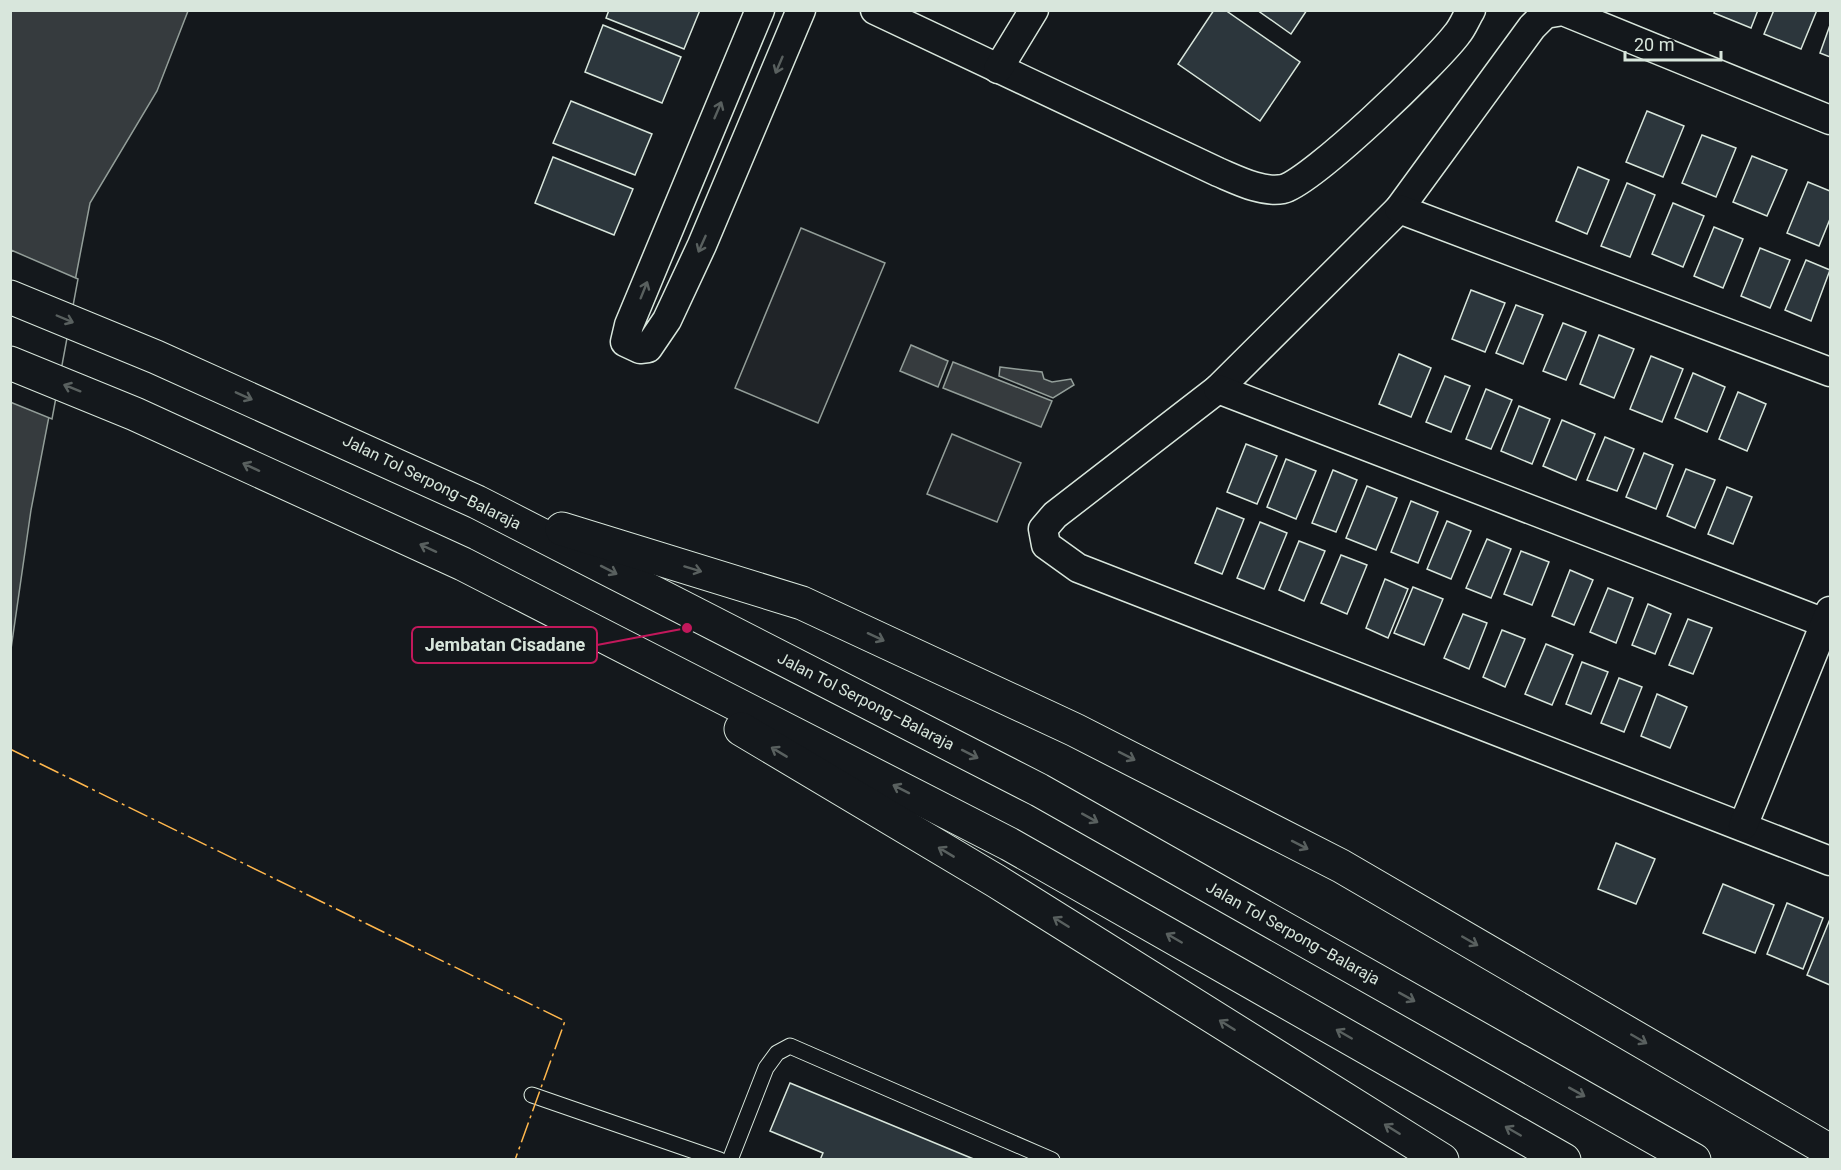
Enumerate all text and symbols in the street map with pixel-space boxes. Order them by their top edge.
scale bar [1625,24,1721,62]
text: 20 m [1634,34,1674,55]
one-way arrow [773,55,784,73]
one-way arrow [713,102,724,120]
one-way arrow [696,234,707,252]
one-way arrow [639,282,650,300]
one-way arrow [55,314,73,325]
one-way arrow [64,382,82,393]
one-way arrow [234,390,252,402]
street label: Jalan Tol Serpong–Balaraja [340,431,524,533]
one-way arrow [242,460,260,472]
one-way arrow [420,541,438,553]
one-way arrow [684,564,703,575]
one-way arrow [600,565,618,576]
callout: Jembatan Cisadane [412,627,597,663]
one-way arrow [866,632,884,643]
text: Jembatan Cisadane [425,634,585,655]
street label: Jalan Tol Serpong–Balaraja [774,648,958,754]
one-way arrow [771,745,788,757]
one-way arrow [961,748,978,760]
one-way arrow [1118,750,1135,762]
one-way arrow [893,782,911,794]
one-way arrow [1082,813,1099,825]
one-way arrow [1291,840,1309,852]
one-way arrow [938,845,955,857]
street label: Jalan Tol Serpong–Balaraja [1203,877,1383,989]
one-way arrow [1054,916,1070,928]
one-way arrow [1166,932,1183,944]
one-way arrow [1461,936,1478,948]
one-way arrow [1398,991,1415,1003]
one-way arrow [1219,1019,1236,1031]
one-way arrow [1336,1028,1353,1040]
one-way arrow [1630,1034,1647,1046]
one-way arrow [1568,1086,1585,1098]
one-way arrow [1384,1122,1401,1134]
one-way arrow [1505,1124,1522,1136]

